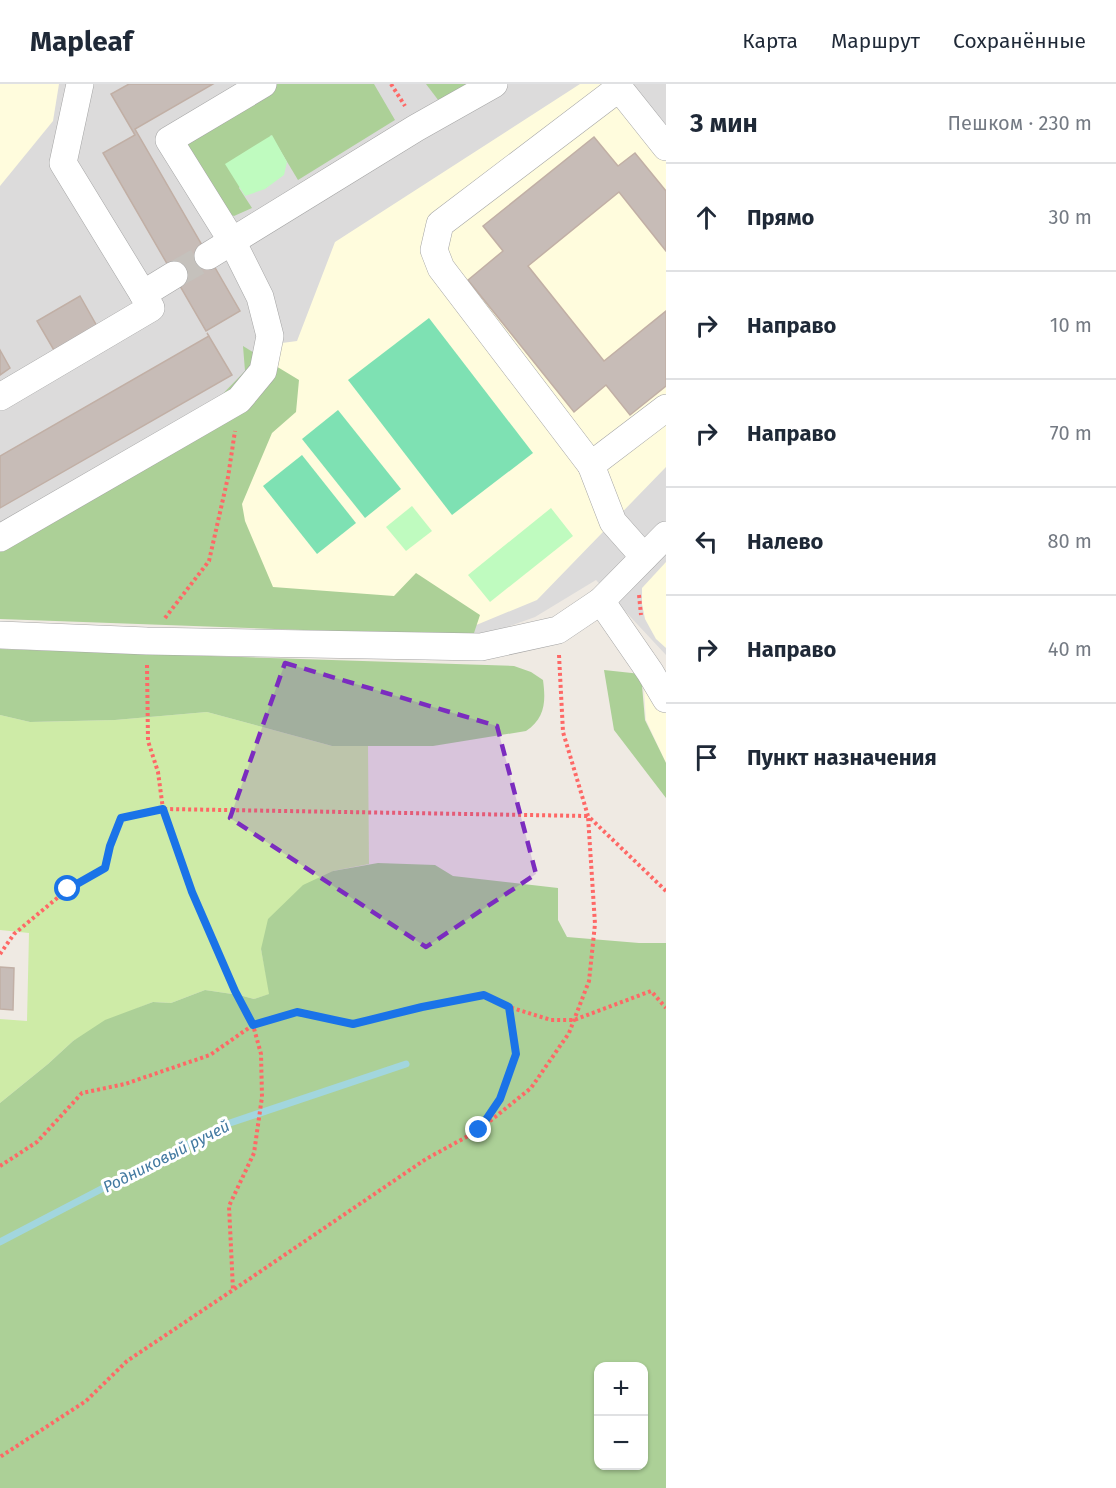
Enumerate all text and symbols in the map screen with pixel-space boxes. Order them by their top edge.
text: Mapleaf [30,25,133,58]
text: Карта [742,28,798,54]
text: Маршрут [831,28,920,54]
text: Сохранённые [953,28,1086,54]
text: 3 мин [690,108,758,139]
text: Пешком · 230 m [948,111,1092,135]
icon: ahead [690,201,723,234]
text: Прямо [747,204,814,231]
text: 30 m [1048,205,1092,229]
icon: right [690,309,723,342]
text: Направо [747,312,836,339]
text: 10 m [1050,313,1092,337]
icon: right [690,417,723,450]
text: Направо [747,420,836,447]
text: 70 m [1050,421,1092,445]
icon: left [690,525,723,558]
text: Налево [747,528,823,555]
text: 80 m [1047,529,1092,553]
icon: right [690,633,723,666]
text: Направо [747,636,836,663]
text: 40 m [1048,637,1092,661]
icon: arrive [690,741,723,774]
text: Пункт назначения [747,744,937,771]
route start [54,875,80,901]
water label: Родниковый ручей [100,1116,233,1197]
route end [465,1116,491,1142]
map controls [594,1362,648,1470]
button: + [594,1362,648,1416]
button: − [594,1416,648,1470]

